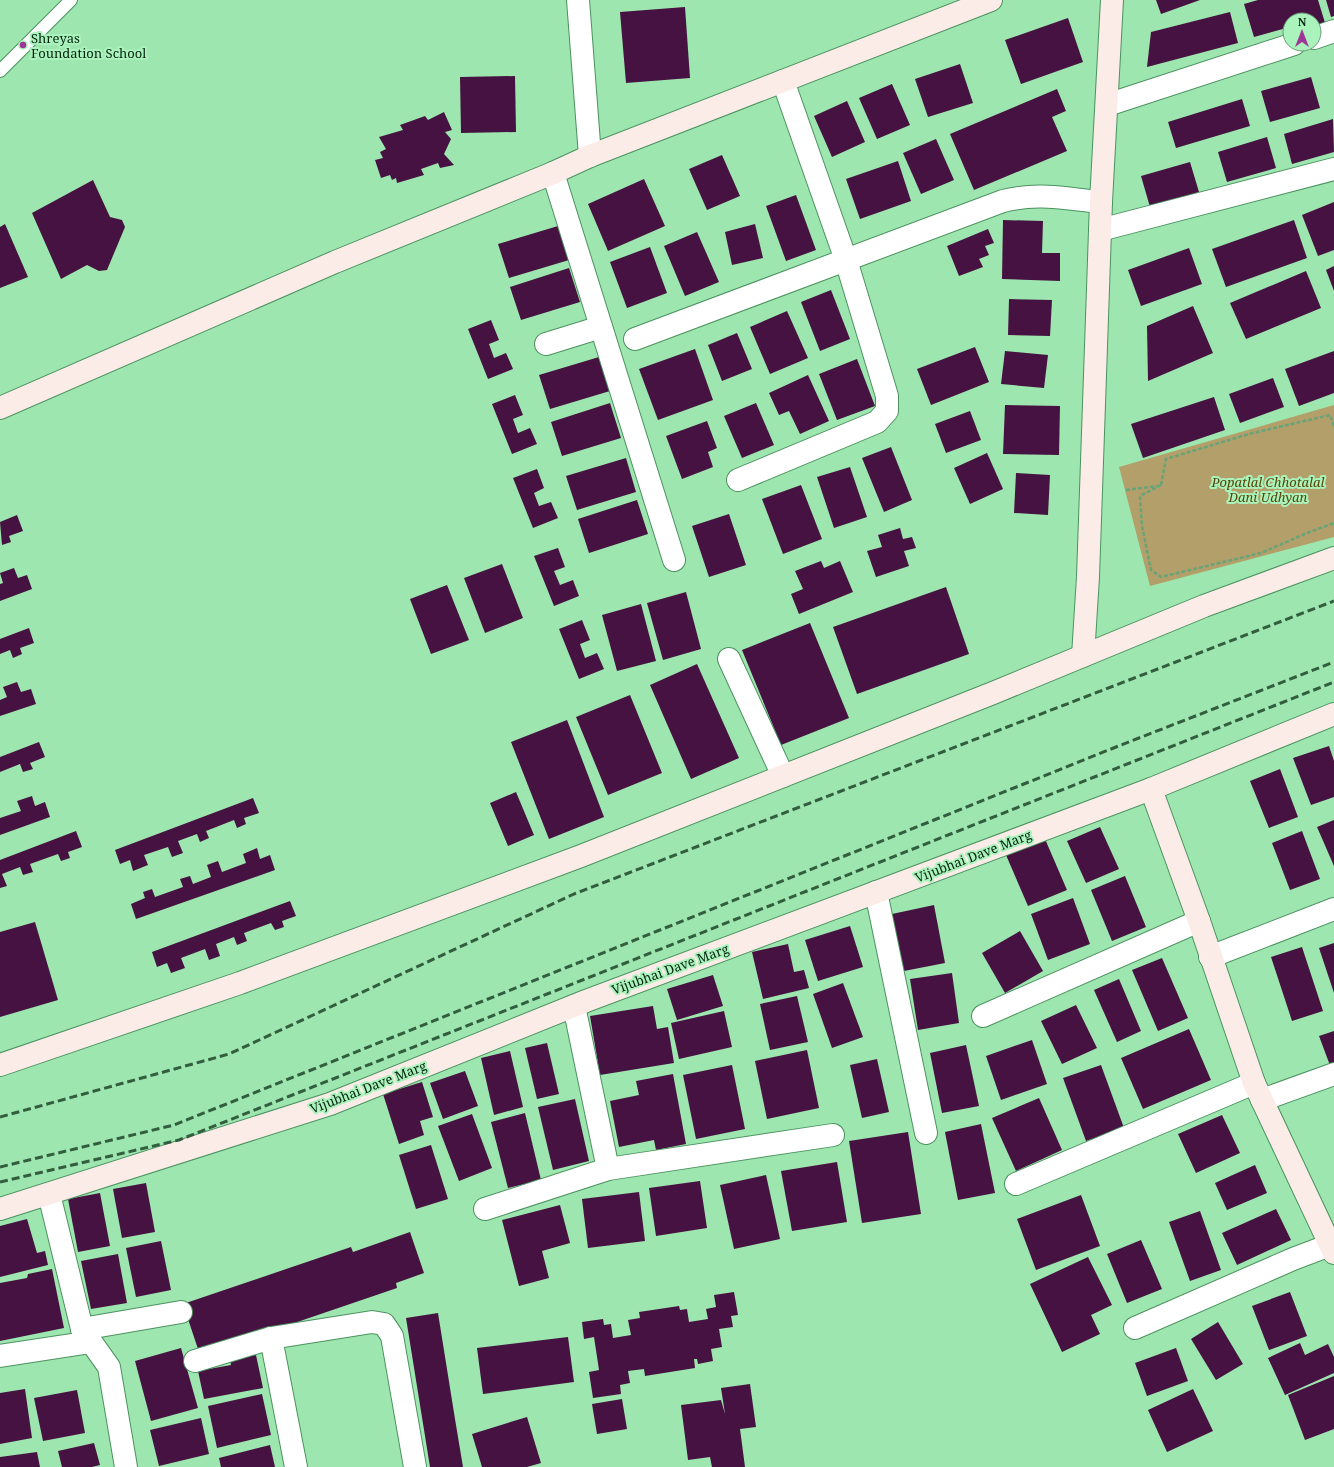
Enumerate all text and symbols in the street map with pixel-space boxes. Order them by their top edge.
north arrow [1282,12,1322,52]
text: N [1298,14,1307,29]
place label: Shreyas Foundation School [31,29,146,62]
marker: Shreyas Foundation School [18,40,28,50]
park label: Popatlal Chhotalal Dani Udhyan [1210,473,1325,506]
street label: Vijubhai Dave Marg [912,825,1034,887]
street label: Vijubhai Dave Marg [609,939,731,999]
street label: Vijubhai Dave Marg [307,1056,429,1118]

